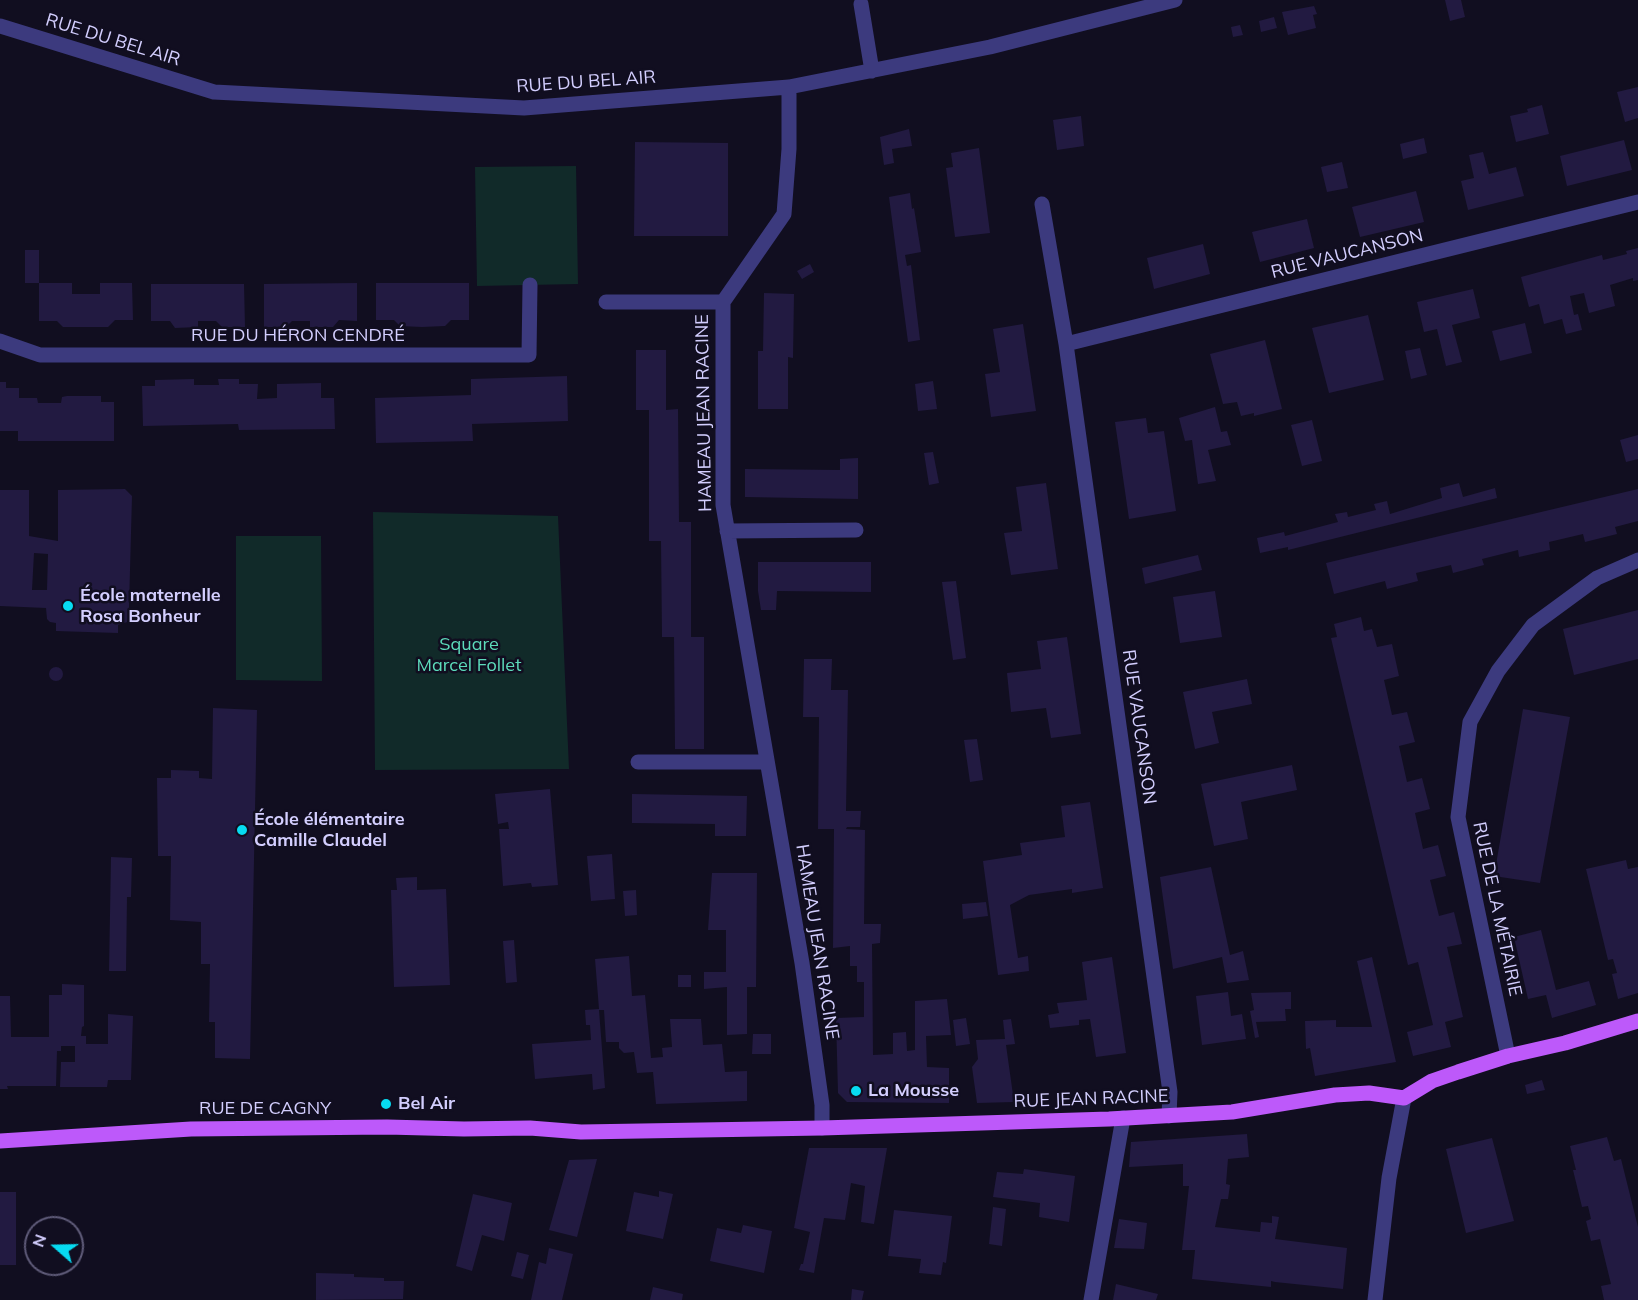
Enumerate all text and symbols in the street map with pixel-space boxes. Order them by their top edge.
street label: RUE DU BEL AIR [43,9,183,71]
street label: RUE DU BEL AIR [515,66,657,98]
street label: RUE VAUCANSON [1269,225,1425,283]
street label: HAMEAU JEAN RACINE [691,314,717,512]
street label: RUE DU HÉRON CENDRÉ [191,325,405,347]
place label: École maternelle Rosa Bonheur [80,585,221,628]
marker: École maternelle Rosa Bonheur [61,599,75,613]
park label: Square Marcel Follet [417,634,521,676]
street label: RUE VAUCANSON [1117,648,1161,806]
place label: École élémentaire Camille Claudel [254,809,404,852]
street label: RUE DE LA MÉTAIRIE [1468,820,1526,998]
marker: École élémentaire Camille Claudel [235,823,249,837]
street label: HAMEAU JEAN RACINE [791,843,843,1041]
place label: La Mousse [868,1080,959,1102]
marker: La Mousse [849,1084,863,1098]
street label: RUE JEAN RACINE [1013,1086,1169,1112]
place label: Bel Air [398,1093,455,1115]
marker: Bel Air [379,1097,393,1111]
street label: RUE DE CAGNY [199,1098,331,1120]
north arrow [24,1216,84,1276]
text: N [27,1231,50,1250]

